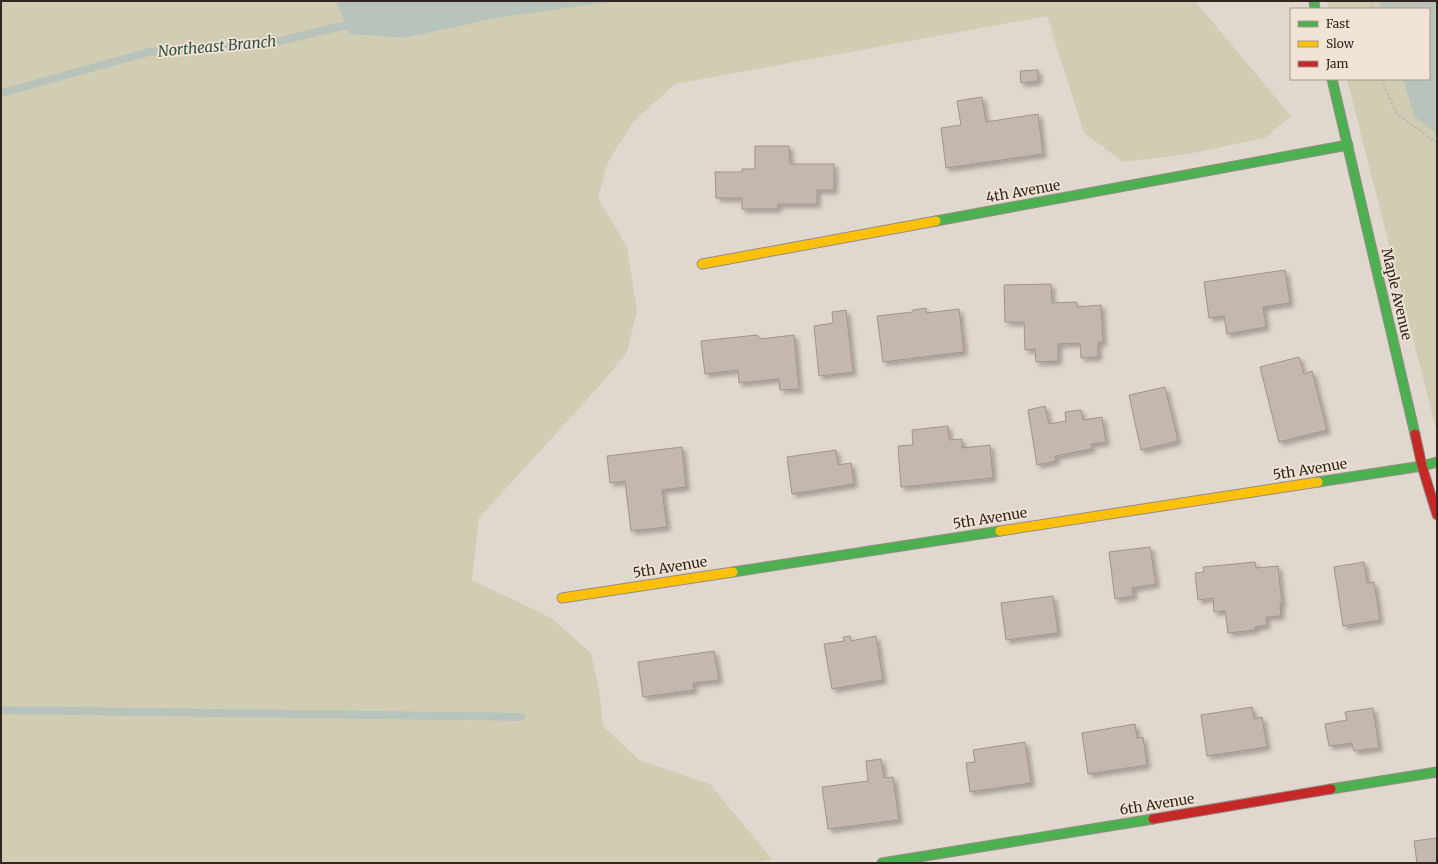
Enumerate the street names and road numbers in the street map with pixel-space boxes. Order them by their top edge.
street label: 4th Avenue [984,176,1062,206]
street label: Maple Avenue [1378,246,1416,342]
street label: 5th Avenue [1272,454,1348,484]
street label: 5th Avenue [952,503,1028,533]
street label: 5th Avenue [632,552,708,582]
street label: 6th Avenue [1118,789,1196,819]

